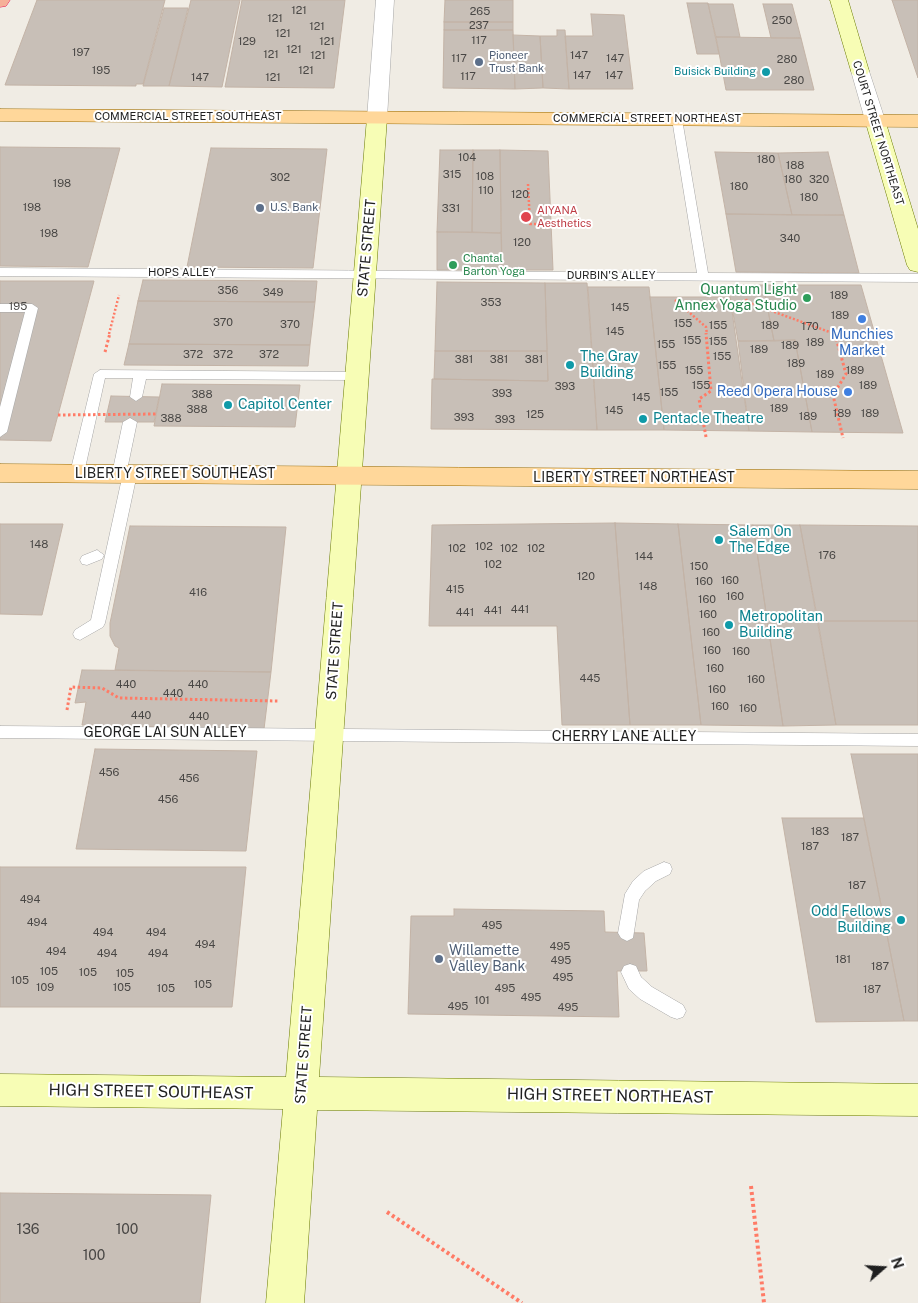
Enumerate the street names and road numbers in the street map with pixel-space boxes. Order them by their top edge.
street label: COURT STREET NORTHEAST [850,59,906,207]
street label: COMMERCIAL STREET SOUTHEAST [94,110,282,124]
street label: COMMERCIAL STREET NORTHEAST [553,112,741,126]
street label: STATE STREET [354,198,380,298]
street label: HOPS ALLEY [148,266,216,280]
street label: DURBIN'S ALLEY [567,269,655,283]
street label: LIBERTY STREET SOUTHEAST [75,466,275,482]
street label: LIBERTY STREET NORTHEAST [533,470,735,486]
street label: STATE STREET [323,601,347,701]
street label: GEORGE LAI SUN ALLEY [83,725,247,741]
street label: CHERRY LANE ALLEY [552,729,696,745]
street label: STATE STREET [292,1005,316,1105]
street label: HIGH STREET SOUTHEAST [48,1081,254,1103]
street label: HIGH STREET NORTHEAST [507,1085,713,1107]

